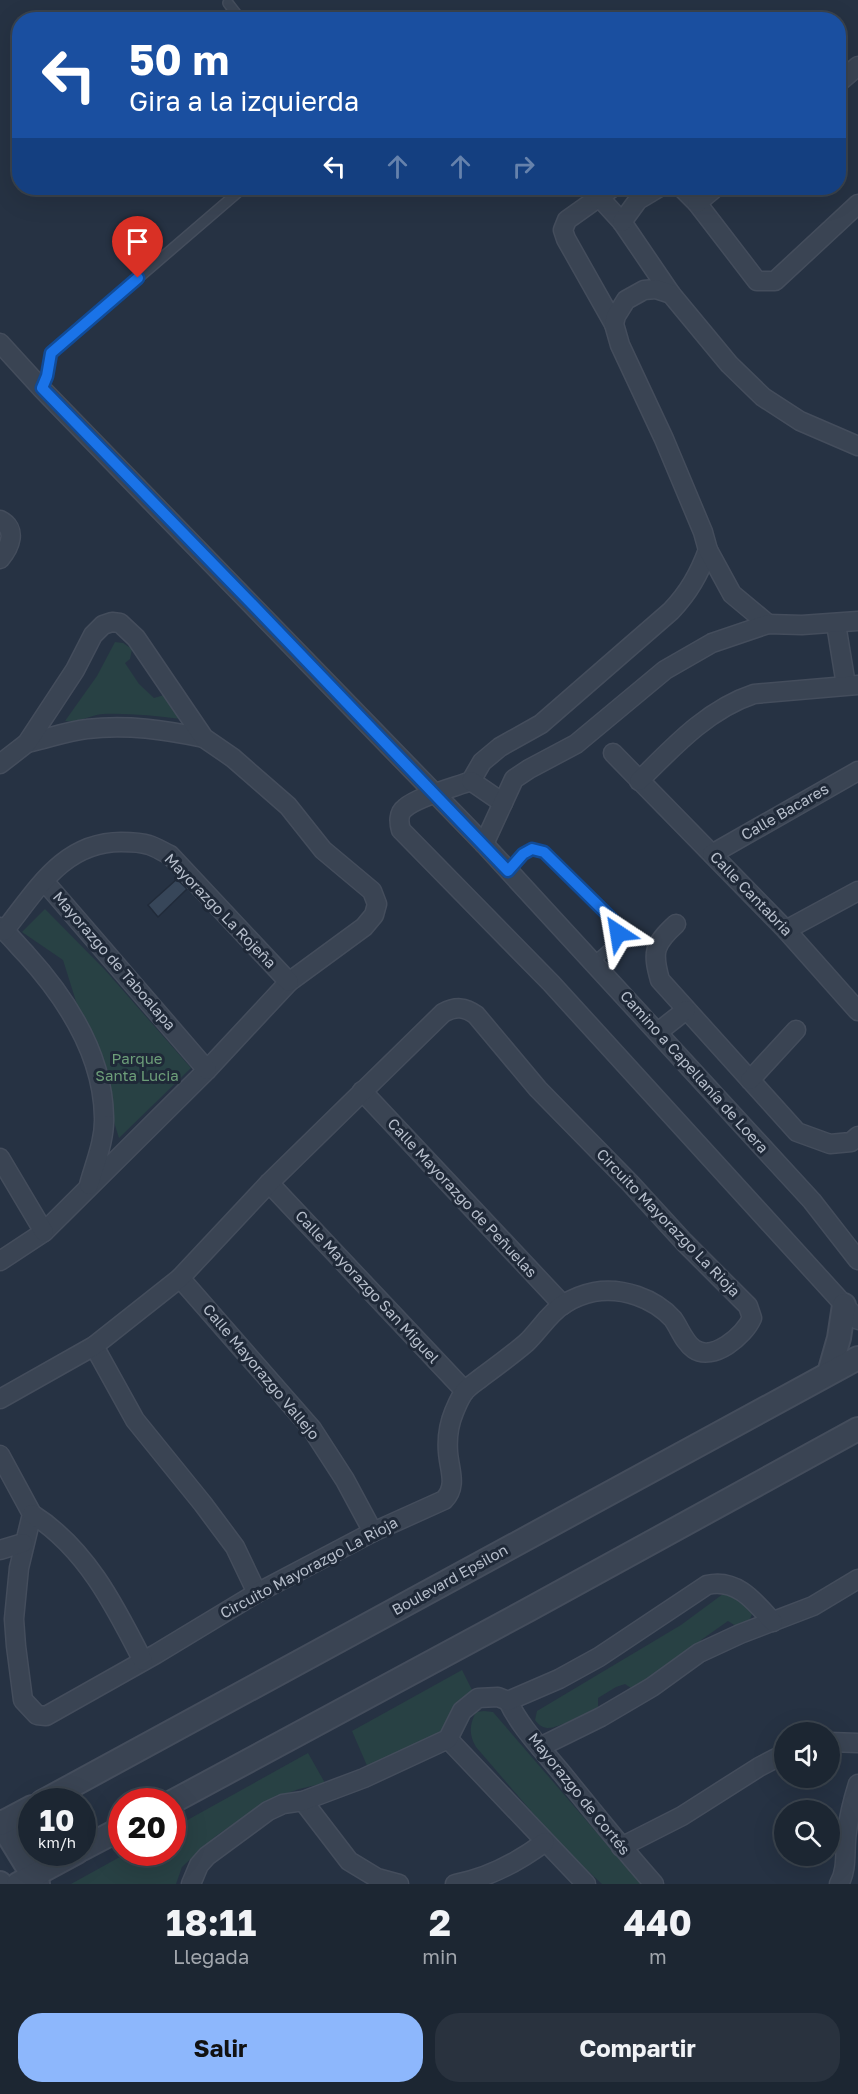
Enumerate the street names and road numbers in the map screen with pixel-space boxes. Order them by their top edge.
street label: Calle Bacares [738,779,832,843]
street label: Calle Cantabria [707,847,797,939]
street label: Mayorazgo La Rojeña [161,849,280,971]
street label: Mayorazgo de Taboalapa [50,887,180,1033]
street label: Camino a Capellanía de Loera [617,986,772,1156]
street label: Calle Mayorazgo de Peñuelas [384,1114,541,1281]
street label: Circuito Mayorazgo La Rioja [593,1145,744,1300]
street label: Calle Mayorazgo San Miguel [292,1206,443,1367]
street label: Calle Mayorazgo Vallejo [200,1300,324,1443]
street label: Circuito Mayorazgo La Rioja [217,1513,400,1622]
street label: Boulevard Epsilon [389,1540,511,1618]
street label: Mayorazgo de Cortés [525,1729,635,1858]

